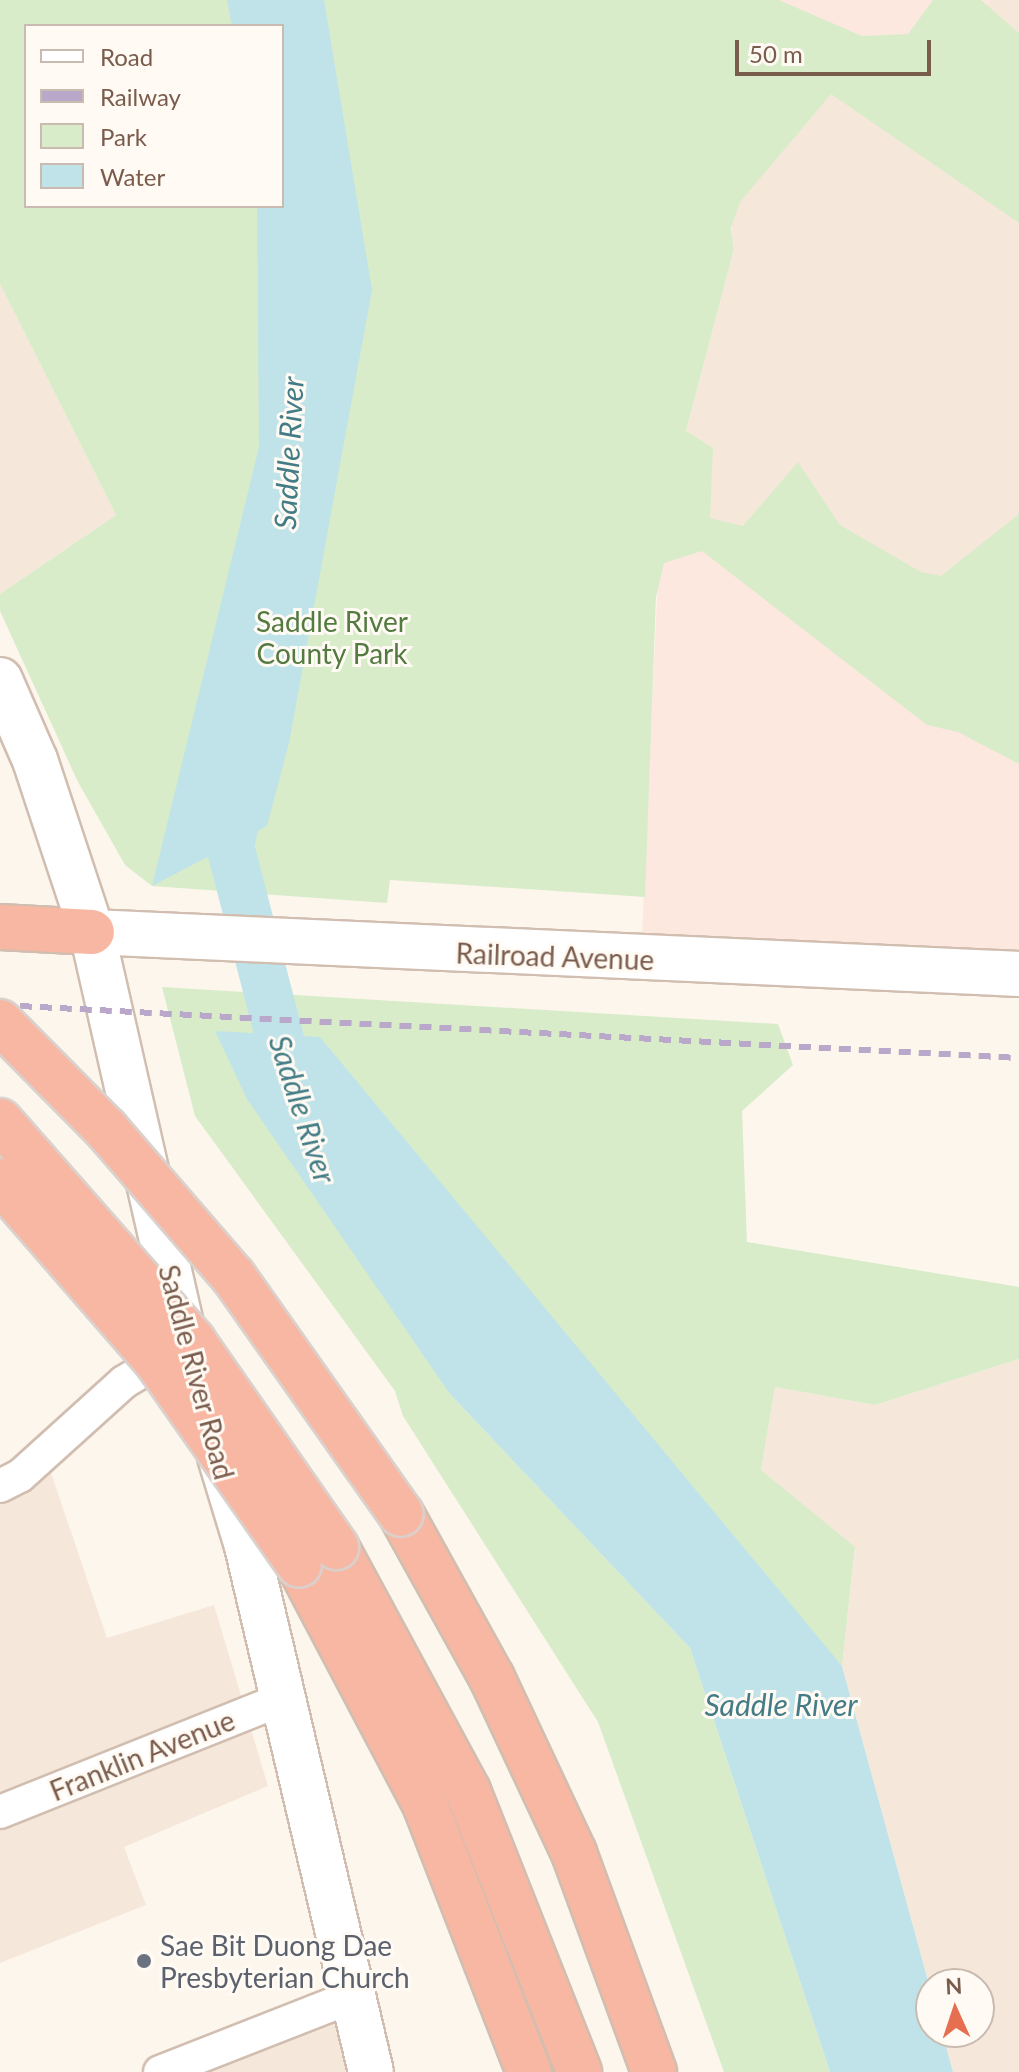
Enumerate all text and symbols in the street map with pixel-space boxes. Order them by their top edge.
legend [24,24,284,208]
scale bar [739,24,935,74]
text: 50 m [749,39,803,68]
text: Road [100,42,153,71]
text: Railway [100,82,181,111]
text: Park [100,122,147,151]
text: Water [100,162,165,191]
water label: Saddle River [266,376,310,530]
park label: Saddle River County Park [256,604,408,670]
street label: Railroad Avenue [455,936,655,976]
water label: Saddle River [262,1031,344,1187]
street label: Saddle River Road [152,1261,242,1483]
water label: Saddle River [704,1686,858,1722]
street label: Franklin Avenue [44,1702,240,1808]
place label: Sae Bit Duong Dae Presbyterian Church [160,1928,410,1994]
marker: Sae Bit Duong Dae Presbyterian Church [135,1952,153,1970]
north arrow [915,1968,995,2048]
text: N [945,1972,963,1999]

